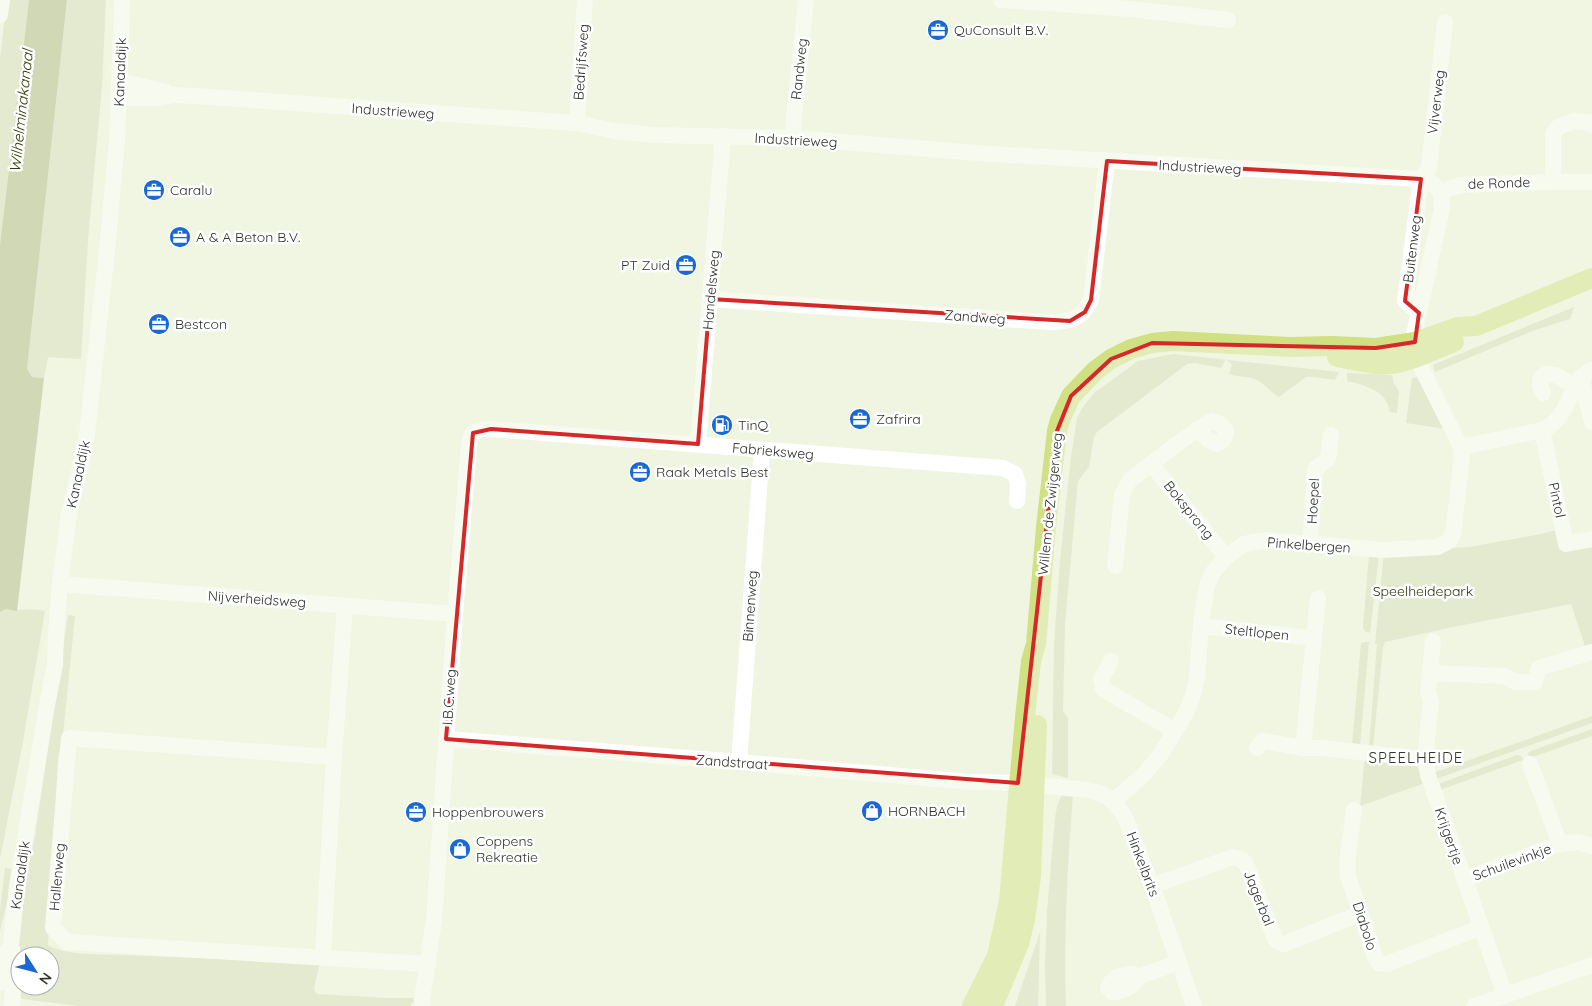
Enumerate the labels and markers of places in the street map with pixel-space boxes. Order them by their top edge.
office icon: QuConsult B.V. [926,18,950,42]
place label: QuConsult B.V. [954,21,1048,39]
office icon: Caralu [142,178,166,202]
place label: Caralu [170,181,212,199]
office icon: A & A Beton B.V. [168,225,192,249]
place label: A & A Beton B.V. [196,228,301,246]
office icon: PT Zuid [674,253,698,277]
place label: PT Zuid [621,256,670,274]
office icon: Bestcon [147,312,171,336]
place label: Bestcon [175,315,227,333]
office icon: Zafrira [848,407,872,431]
place label: Zafrira [876,410,921,428]
fuel station icon: TinQ [710,413,734,437]
place label: TinQ [738,416,770,434]
office icon: Raak Metals Best [628,460,652,484]
place label: Raak Metals Best [656,463,769,481]
shop icon: HORNBACH [860,799,884,823]
office icon: Hoppenbrouwers [404,800,428,824]
place label: HORNBACH [888,802,966,820]
place label: Hoppenbrouwers [432,803,544,821]
place label: Coppens Rekreatie [476,832,538,866]
shop icon: Coppens Rekreatie [448,837,472,861]

